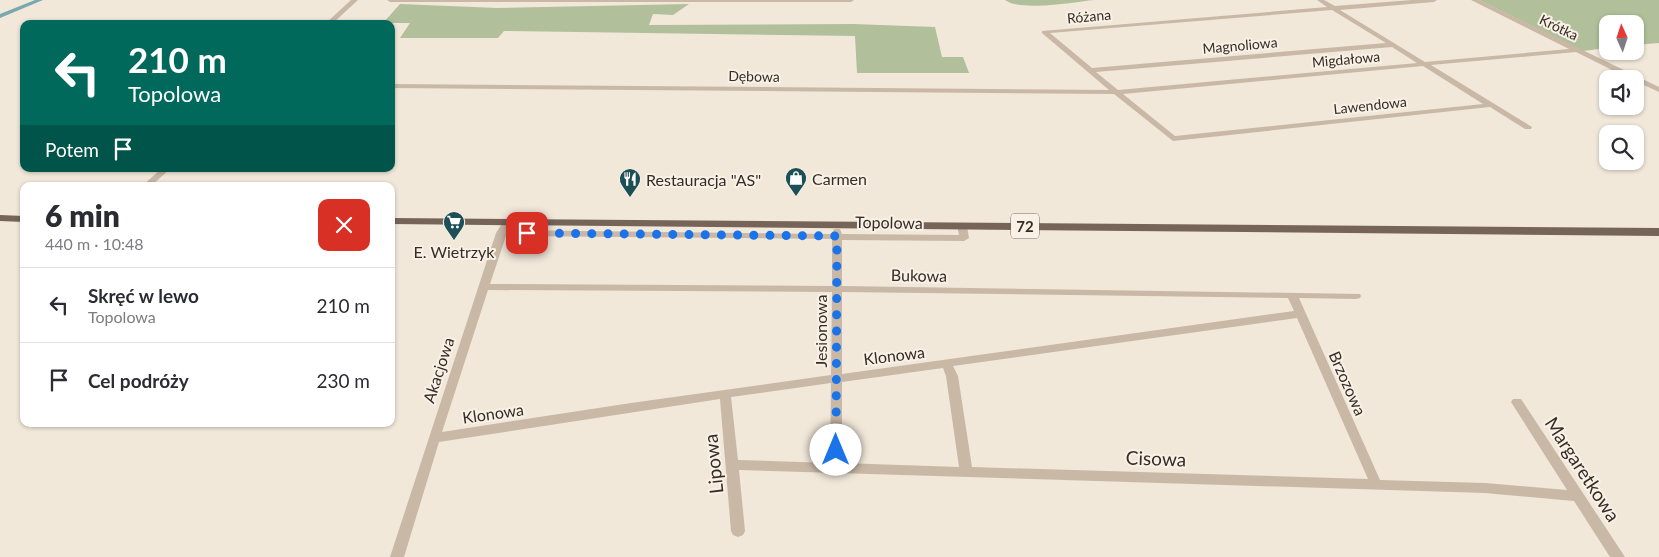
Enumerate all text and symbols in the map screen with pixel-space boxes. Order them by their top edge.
street label: Różana [1066,6,1112,26]
street label: Krótka [1537,10,1581,44]
north arrow [1599,15,1644,60]
map controls [1599,15,1644,170]
street label: Magnoliowa [1202,33,1278,57]
text: 210 m [128,38,227,80]
icon: left [45,40,110,105]
street label: Migdałowa [1311,48,1381,70]
street label: Dębowa [728,67,780,85]
button: sound [1599,70,1644,115]
text: Topolowa [128,80,221,107]
street label: Lawendowa [1332,93,1408,117]
button: search [1599,125,1644,170]
icon: arrive [109,135,137,163]
text: Potem [45,138,99,161]
shop icon: Carmen [784,166,808,197]
restaurant icon: Restauracja "AS" [618,167,642,198]
place label: Carmen [812,169,867,188]
place label: Restauracja "AS" [646,170,761,189]
text: 6 min [45,197,120,233]
button: close [318,199,370,251]
supermarket icon: E. Wietrzyk [442,210,466,241]
pin [506,212,548,254]
street label: Topolowa [855,212,923,232]
road number: 72 [1011,214,1039,238]
icon: arrive [513,219,541,247]
text: 440 m · 10:48 [45,234,144,253]
place label: E. Wietrzyk [414,242,495,261]
street label: Bukowa [891,265,947,285]
text: Skręć w lewo [88,284,199,307]
icon: left [45,291,73,319]
text: 210 m [316,294,370,317]
street label: Jesionowa [811,294,830,368]
text: Topolowa [88,307,156,326]
street label: Akacjowa [418,335,458,405]
street label: Klonowa [862,342,926,368]
street label: Brzozowa [1325,348,1371,418]
icon: arrive [45,366,73,394]
text: Cel podróży [88,369,189,392]
text: 230 m [316,369,370,392]
street label: Klonowa [461,399,525,427]
street label: Margaretkowa [1541,412,1625,526]
position arrow [809,423,861,475]
street label: Lipowa [698,433,728,495]
street label: Cisowa [1125,445,1187,471]

